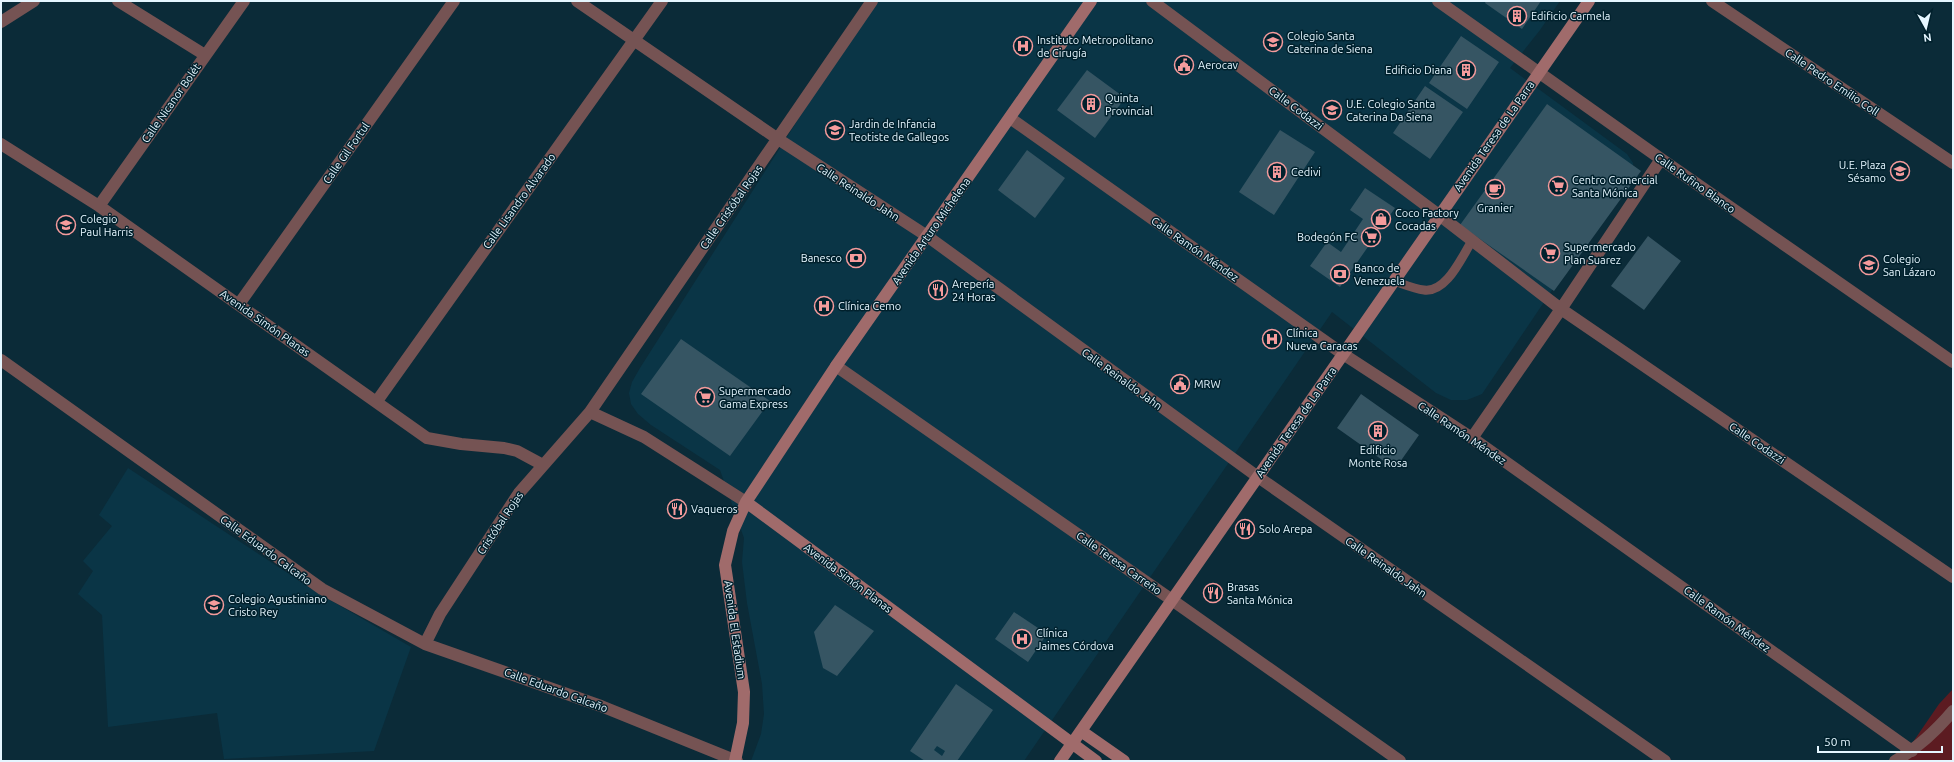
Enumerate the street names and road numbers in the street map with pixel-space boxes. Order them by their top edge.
street label: Calle Pedro Emilio Coll [1783,46,1881,118]
street label: Calle Nicanor Bolét [139,60,203,145]
street label: Avenida Teresa de La Parra [1451,79,1537,193]
street label: Calle Codazzi [1267,84,1325,132]
street label: Calle Gil Fortul [320,120,372,186]
street label: Calle Lisandro Alvarado [480,151,558,251]
street label: Calle Rufino Blanco [1653,151,1737,215]
street label: Calle Reinaldo Jahn [814,161,902,223]
street label: Calle Cristóbal Rojas [697,163,765,251]
street label: Avenida Arturo Michelena [889,175,973,287]
street label: Calle Ramón Méndez [1149,214,1241,284]
street label: Avenida Simón Planas [218,287,312,359]
street label: Calle Reinaldo Jahn [1080,346,1164,412]
street label: Avenida Teresa de La Parra [1253,365,1339,479]
street label: Calle Ramón Méndez [1416,399,1508,467]
street label: Calle Codazzi [1727,420,1787,466]
street label: Cristóbal Rojas [475,489,525,557]
street label: Calle Eduardo Calcaño [218,513,314,587]
street label: Calle Teresa Carreño [1074,529,1164,597]
street label: Calle Reinaldo Jahn [1343,534,1429,600]
street label: Avenida Simón Planas [802,541,895,615]
street label: Avenida El Estadium [722,580,748,680]
street label: Calle Ramón Méndez [1682,584,1772,654]
street label: Calle Eduardo Calcaño [502,666,610,714]

